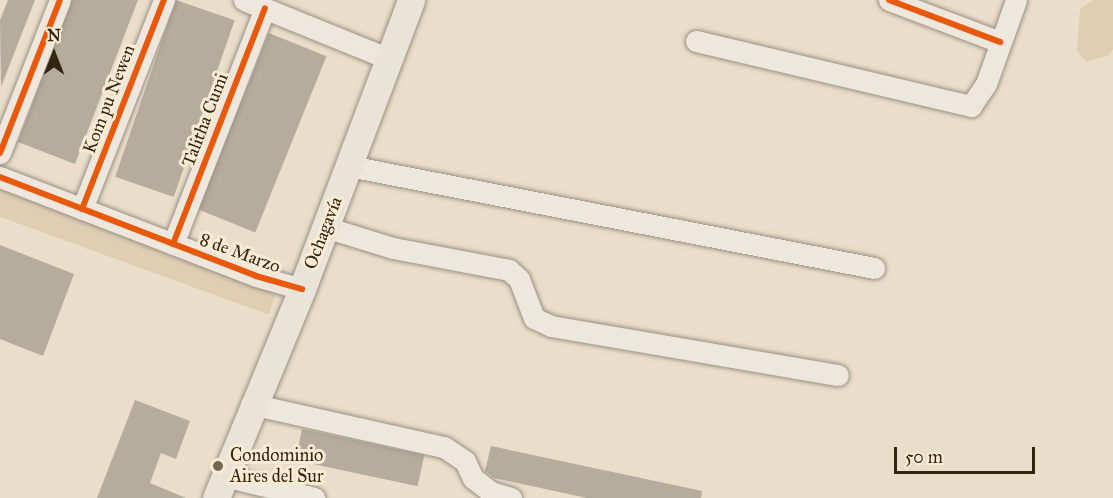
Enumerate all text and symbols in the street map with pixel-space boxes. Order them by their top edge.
north arrow [24,24,84,84]
text: N [47,26,61,45]
street label: Kom pu Newen [78,42,140,156]
street label: Talitha Cumi [177,70,233,170]
street label: Ochagavía [299,194,347,272]
street label: 8 de Marzo [197,228,283,278]
scale bar [897,435,1038,473]
place label: Condominio Aires del Sur [230,445,324,488]
text: 50 m [905,446,943,468]
marker: Condominio Aires del Sur [211,459,225,473]

